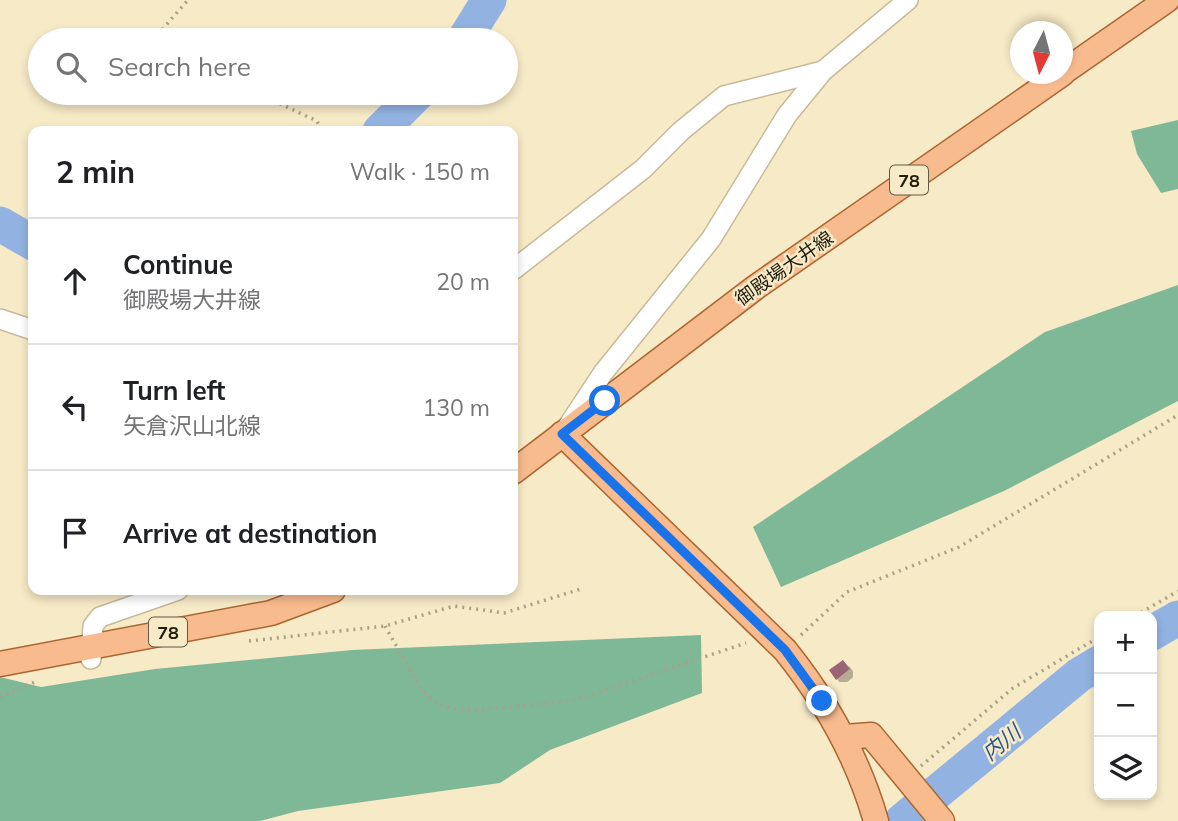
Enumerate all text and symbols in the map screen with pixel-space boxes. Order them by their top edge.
north arrow [1010,21,1073,84]
search box [28,28,518,105]
icon: search [52,48,90,86]
text: Search here [108,50,251,83]
text: 2 min [56,153,135,191]
text: Walk · 150 m [350,157,490,186]
road number: 78 [890,166,928,195]
street label: 御殿場大井線 [730,225,838,311]
text: Continue [123,248,233,281]
icon: ahead [56,262,94,300]
text: 20 m [436,267,490,296]
text: 御殿場大井線 [123,285,261,314]
text: Turn left [123,374,225,407]
route start [589,385,620,416]
icon: left [56,388,94,426]
text: 130 m [422,393,490,422]
text: 矢倉沢山北線 [123,411,261,440]
icon: arrive [56,514,94,552]
text: Arrive at destination [123,517,378,550]
map controls [1094,611,1157,800]
button: + [1094,611,1157,674]
road number: 78 [149,618,187,646]
button: − [1094,674,1157,737]
route end [806,685,837,716]
water label: 内川 [976,717,1027,765]
button: layers [1094,737,1157,800]

